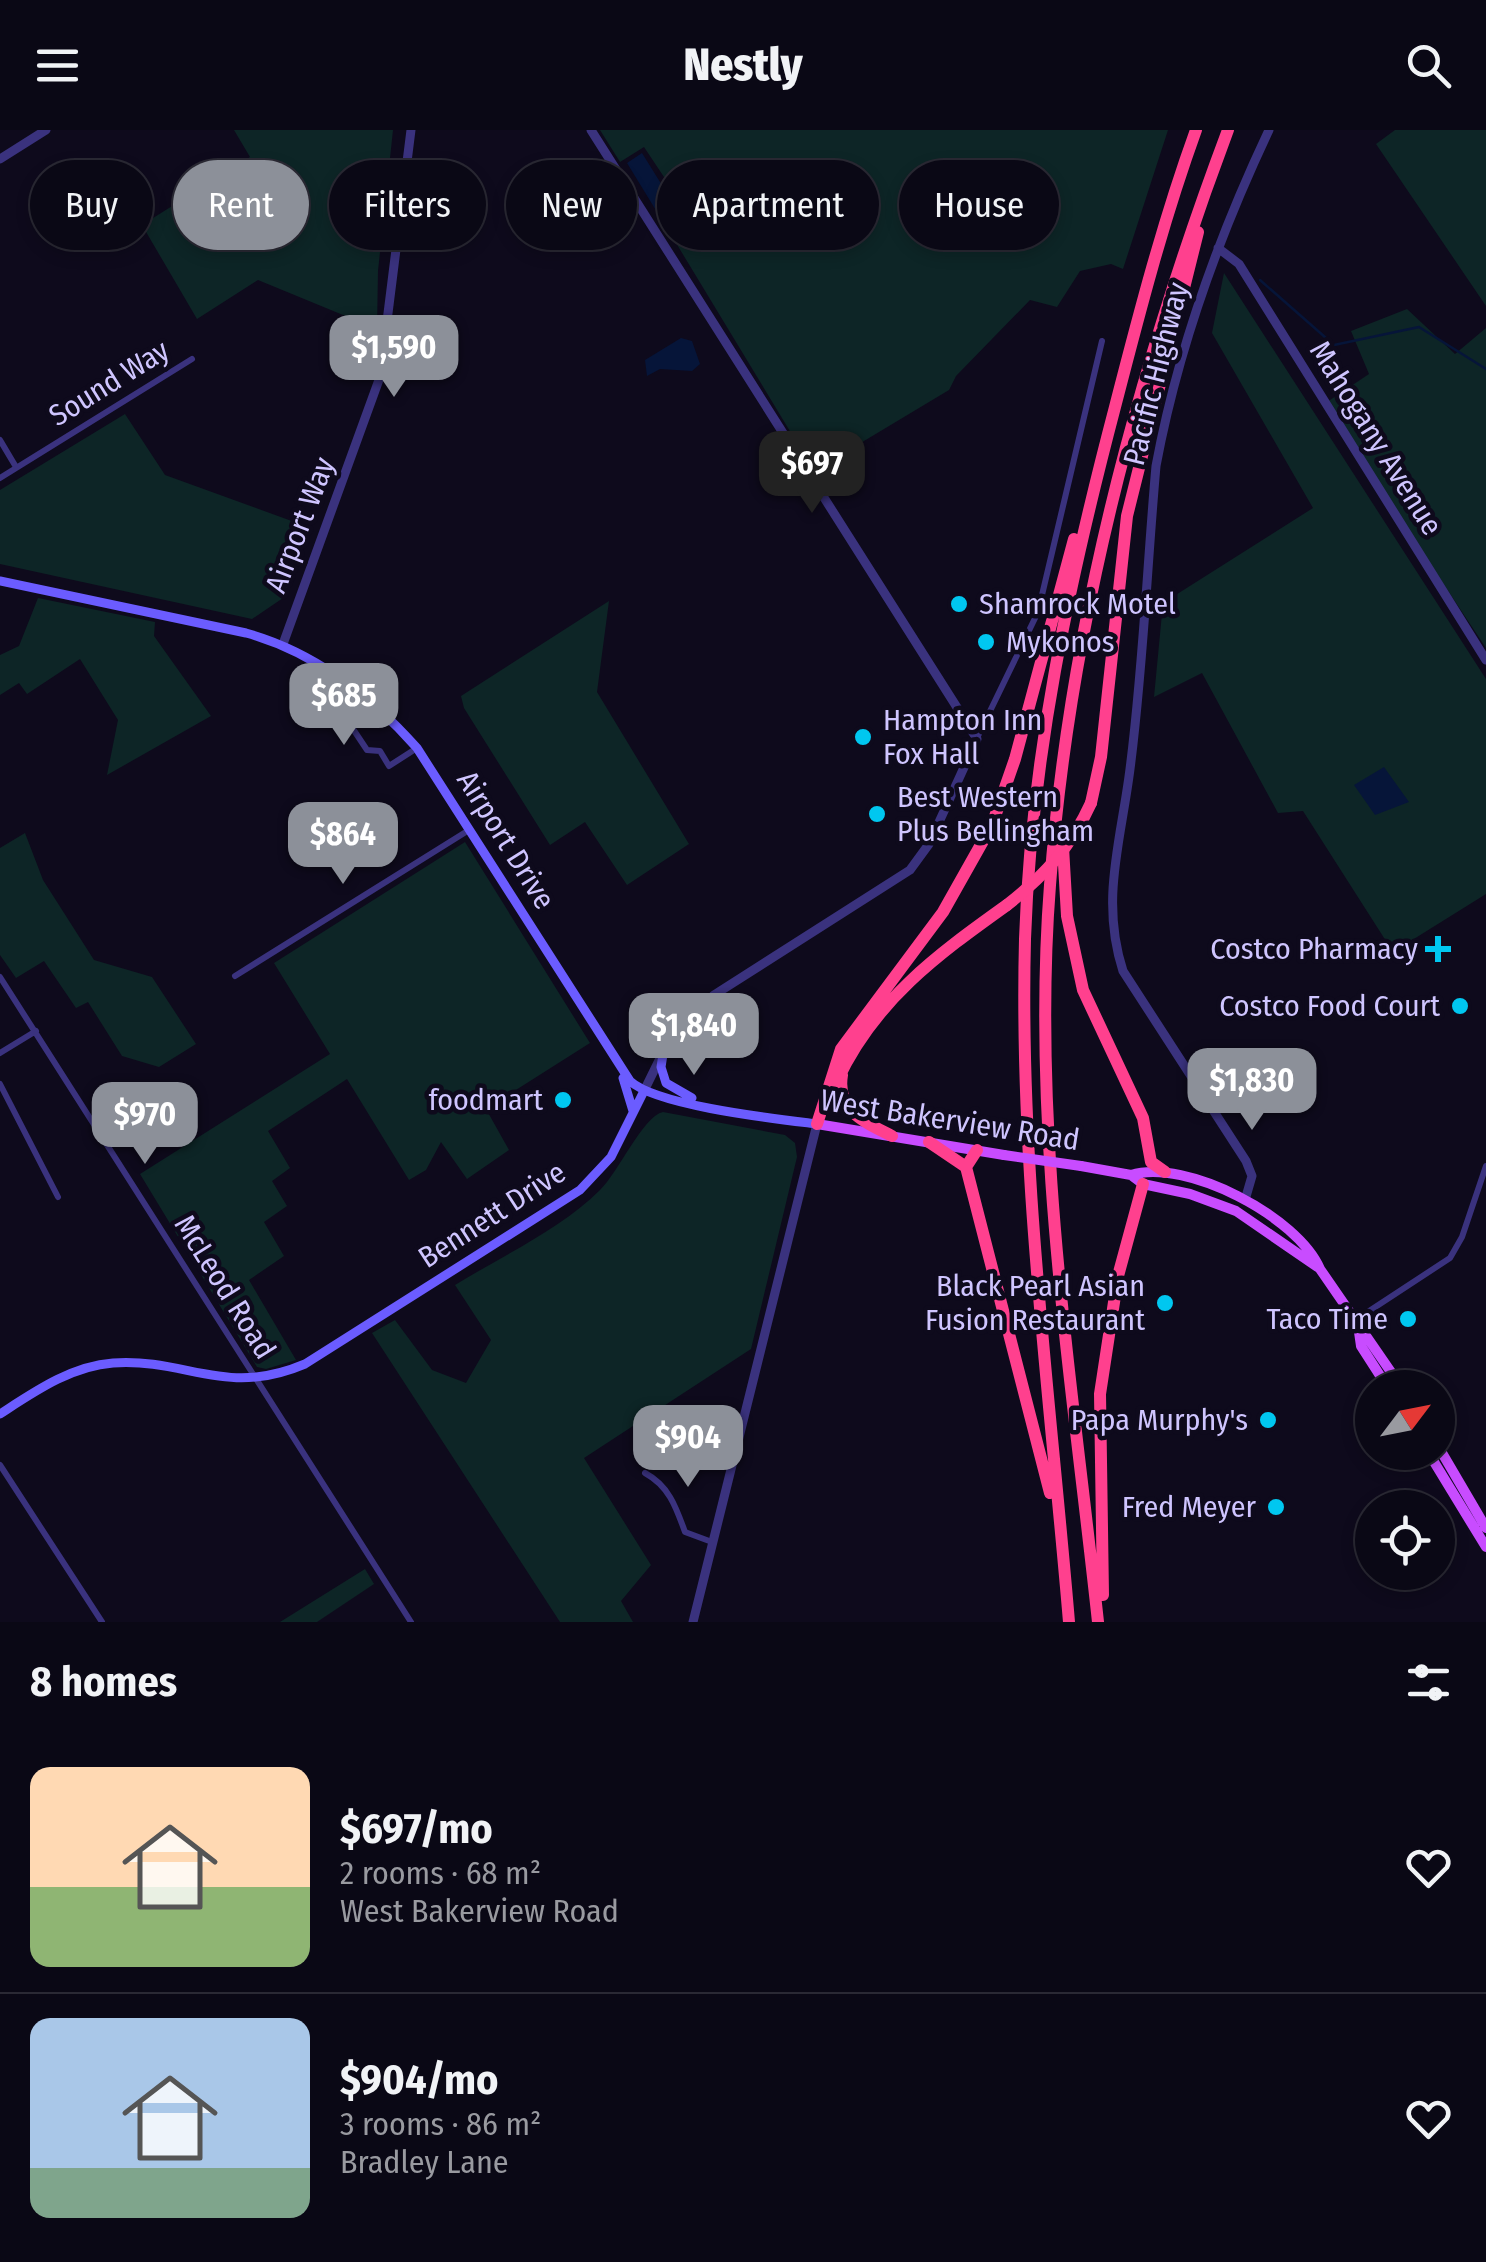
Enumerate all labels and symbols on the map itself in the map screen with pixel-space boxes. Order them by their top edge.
street label: Pacific Highway [1116,278,1196,469]
pin: $1,590 [313,315,475,400]
street label: Sound Way [42,332,176,434]
street label: Mahogany Avenue [1302,334,1450,542]
pin: $697 [753,431,871,516]
street label: Airport Way [258,452,342,598]
place label: Shamrock Motel [979,586,1176,622]
marker: Shamrock Motel [948,593,970,615]
place label: Mykonos [1006,624,1115,660]
marker: Mykonos [975,631,997,653]
pin: $685 [285,663,403,748]
place label: Hampton Inn Fox Hall [883,702,1042,772]
marker: Hampton Inn Fox Hall [852,726,874,748]
street label: Airport Drive [449,764,563,916]
place label: Best Western Plus Bellingham [897,779,1094,849]
pin: $864 [284,802,402,887]
marker: Best Western Plus Bellingham [866,803,888,825]
place label: Costco Pharmacy [1210,931,1419,967]
marker: Costco Pharmacy [1427,938,1449,960]
place label: Costco Food Court [1219,988,1440,1024]
pin: $1,840 [613,993,775,1078]
marker: Costco Food Court [1449,995,1471,1017]
pin: $1,830 [1171,1048,1333,1133]
pin: $970 [86,1082,204,1167]
place label: foodmart [428,1082,543,1118]
street label: West Bakerview Road [818,1082,1082,1158]
marker: foodmart [552,1089,574,1111]
street label: Bennett Drive [412,1154,572,1276]
street label: McLeod Road [167,1208,283,1366]
place label: Black Pearl Asian Fusion Restaurant [925,1268,1145,1338]
marker: Black Pearl Asian Fusion Restaurant [1154,1292,1176,1314]
place label: Taco Time [1266,1301,1388,1337]
marker: Taco Time [1397,1308,1419,1330]
north arrow [1355,1370,1455,1470]
place label: Papa Murphy's [1071,1402,1248,1438]
pin: $904 [629,1405,747,1490]
marker: Papa Murphy's [1257,1409,1279,1431]
place label: Fred Meyer [1122,1489,1257,1525]
marker: Fred Meyer [1265,1496,1287,1518]

